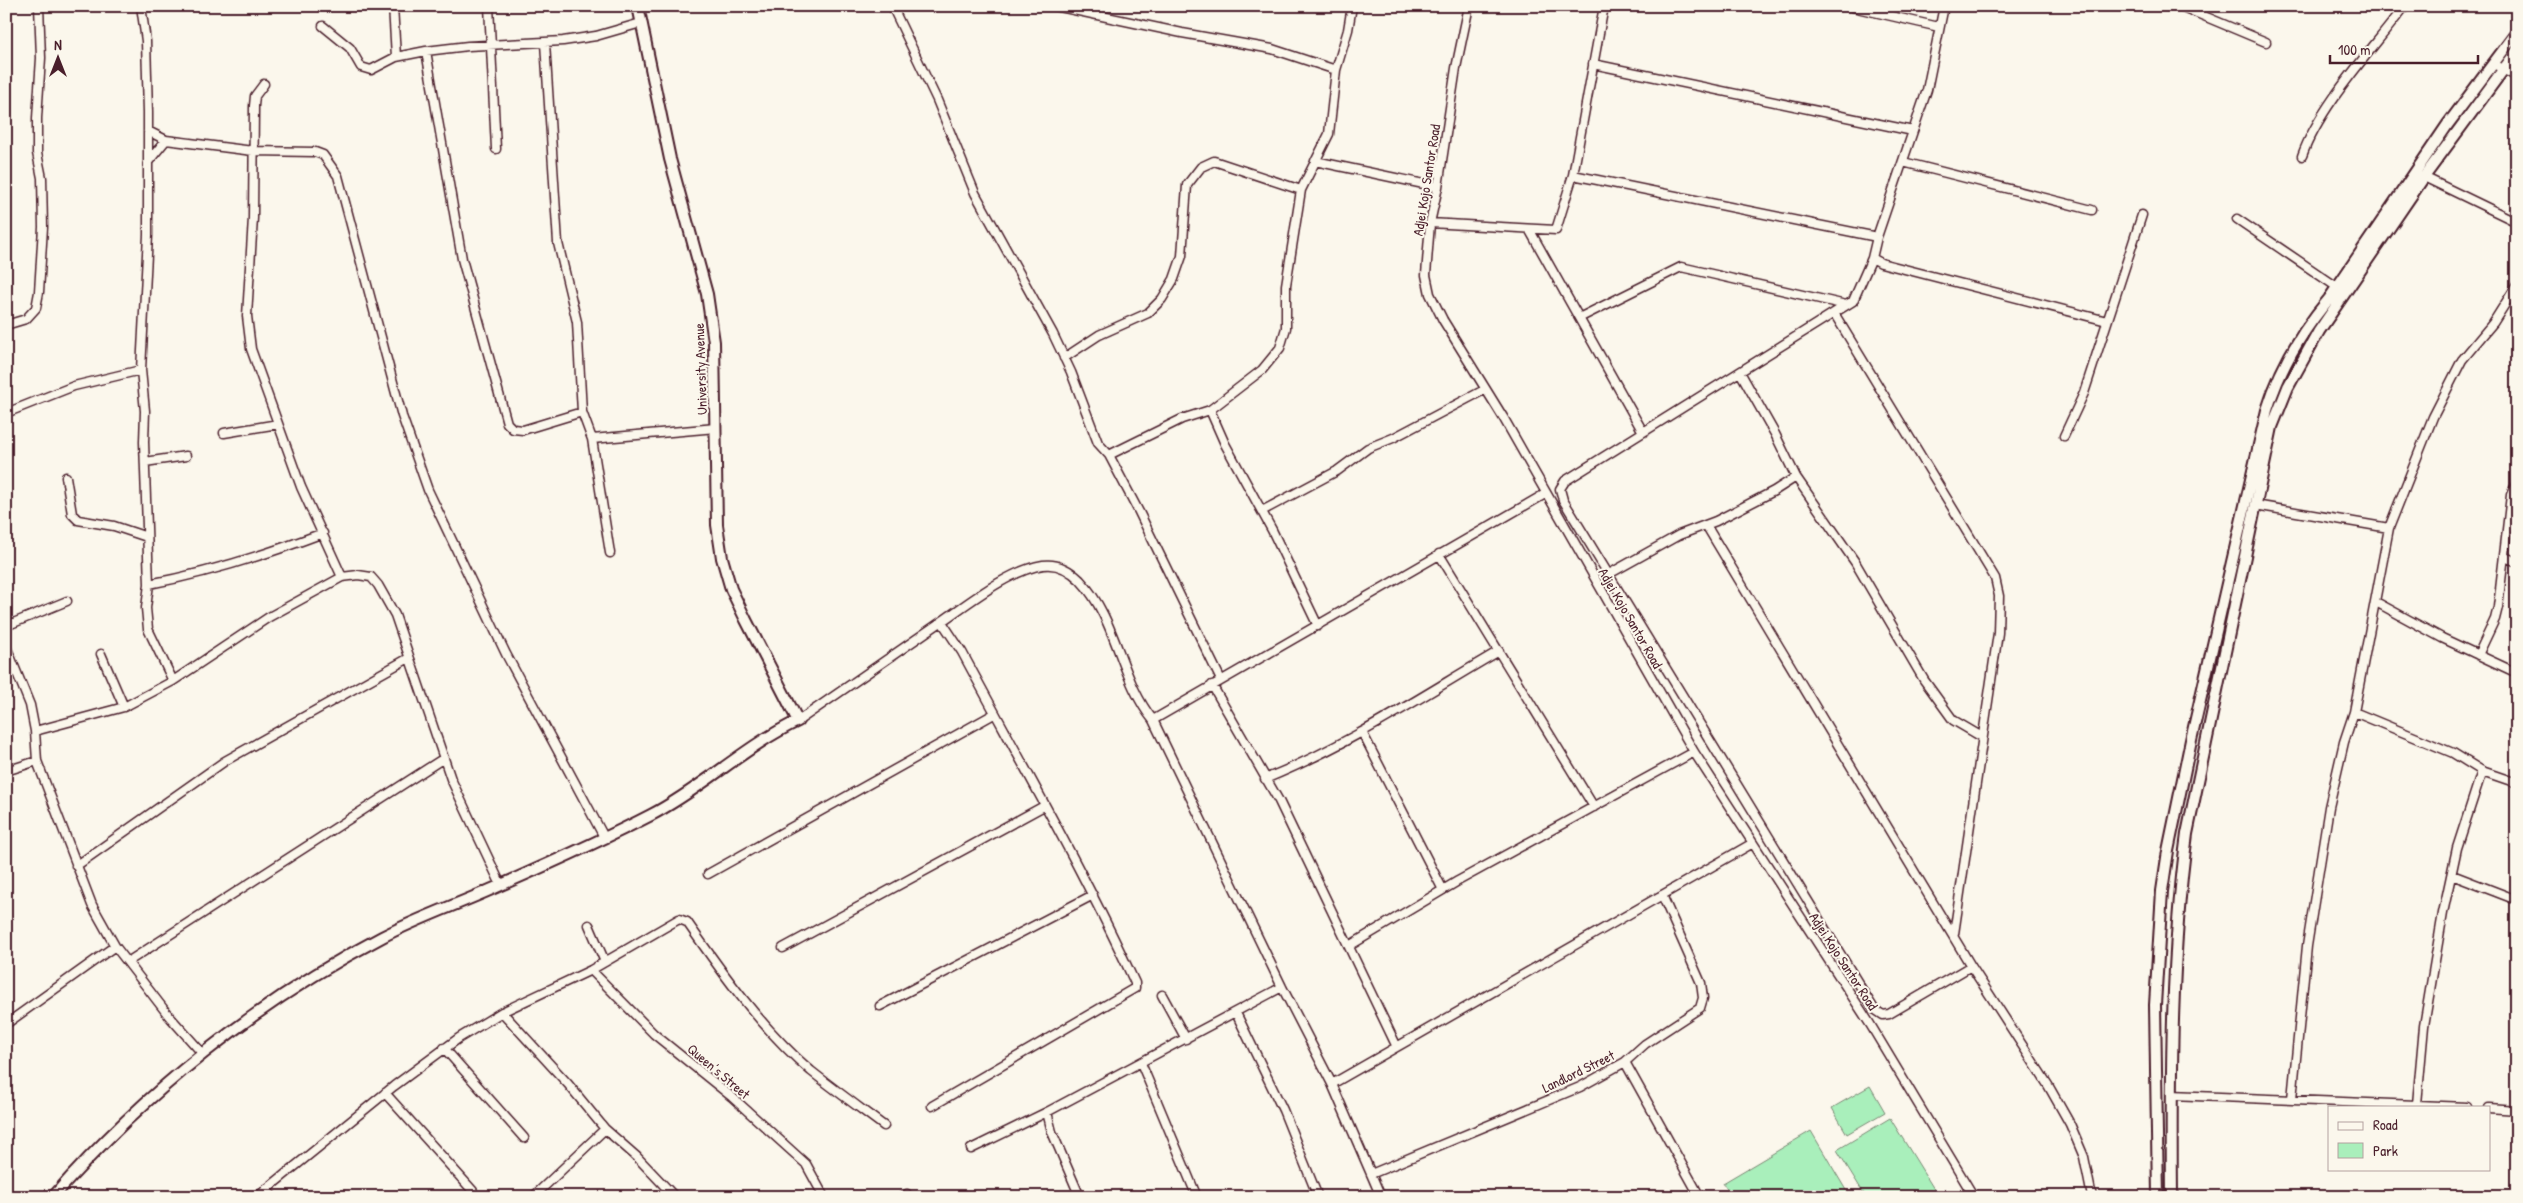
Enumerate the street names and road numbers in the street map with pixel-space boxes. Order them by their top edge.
street label: Adjei Kojo Santor Road [1408,122,1445,237]
street label: University Avenue [689,322,712,415]
street label: Adjei Kojo Santor Road [1594,564,1668,673]
street label: Adjei Kojo Santor Road [1804,908,1883,1015]
street label: Queen’s Street [684,1039,755,1103]
street label: Landlord Street [1539,1045,1618,1097]

